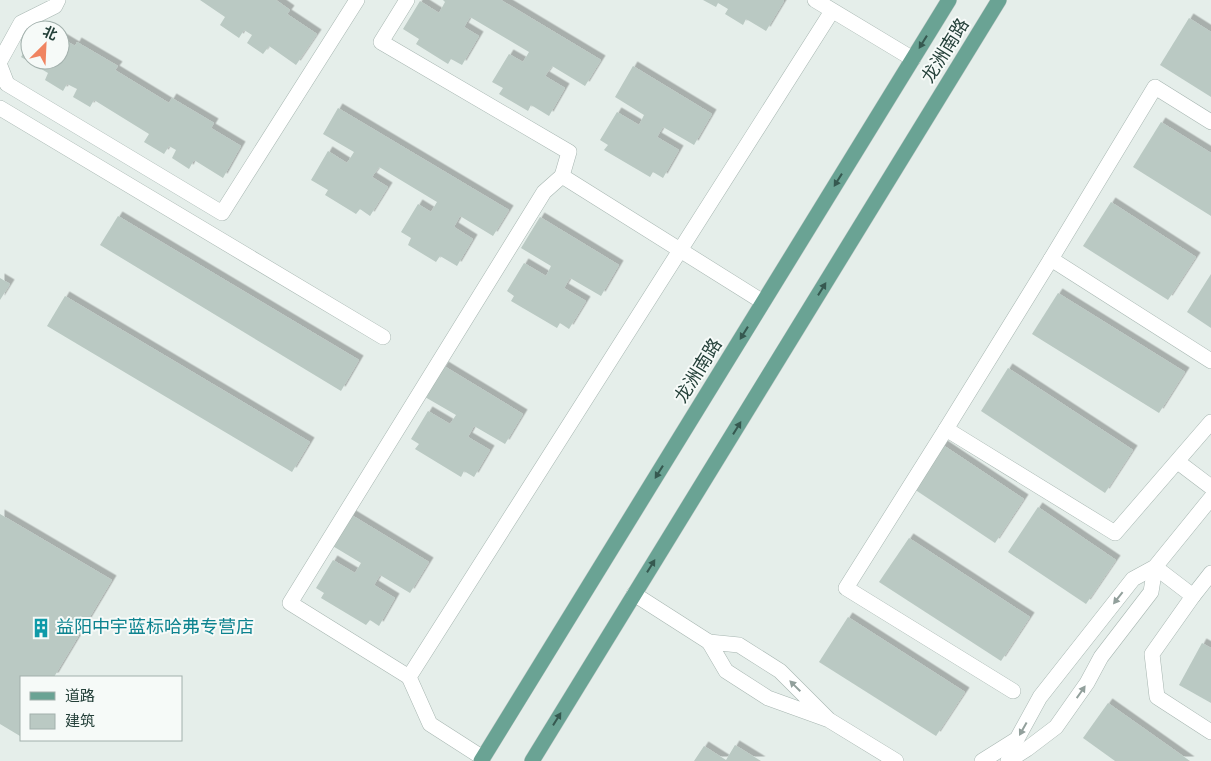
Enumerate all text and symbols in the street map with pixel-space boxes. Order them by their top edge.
street label: 龙洲南路 [918,15,973,86]
north arrow [20,20,70,70]
text: 北 [41,24,60,43]
one-way arrow [919,35,928,48]
one-way arrow [834,173,843,187]
one-way arrow [817,283,826,296]
one-way arrow [740,327,749,340]
street label: 龙洲南路 [671,335,726,406]
one-way arrow [732,421,741,434]
one-way arrow [654,465,664,478]
one-way arrow [647,560,656,573]
one-way arrow [1112,591,1123,604]
building icon: 益阳中宇蓝标哈弗专营店 [30,617,52,639]
place label: 益阳中宇蓝标哈弗专营店 [56,617,254,637]
legend [20,676,182,741]
one-way arrow [789,680,801,692]
one-way arrow [1076,685,1086,699]
text: 道路 [65,688,95,704]
text: 建筑 [65,713,95,729]
one-way arrow [553,713,562,726]
one-way arrow [1018,722,1027,736]

